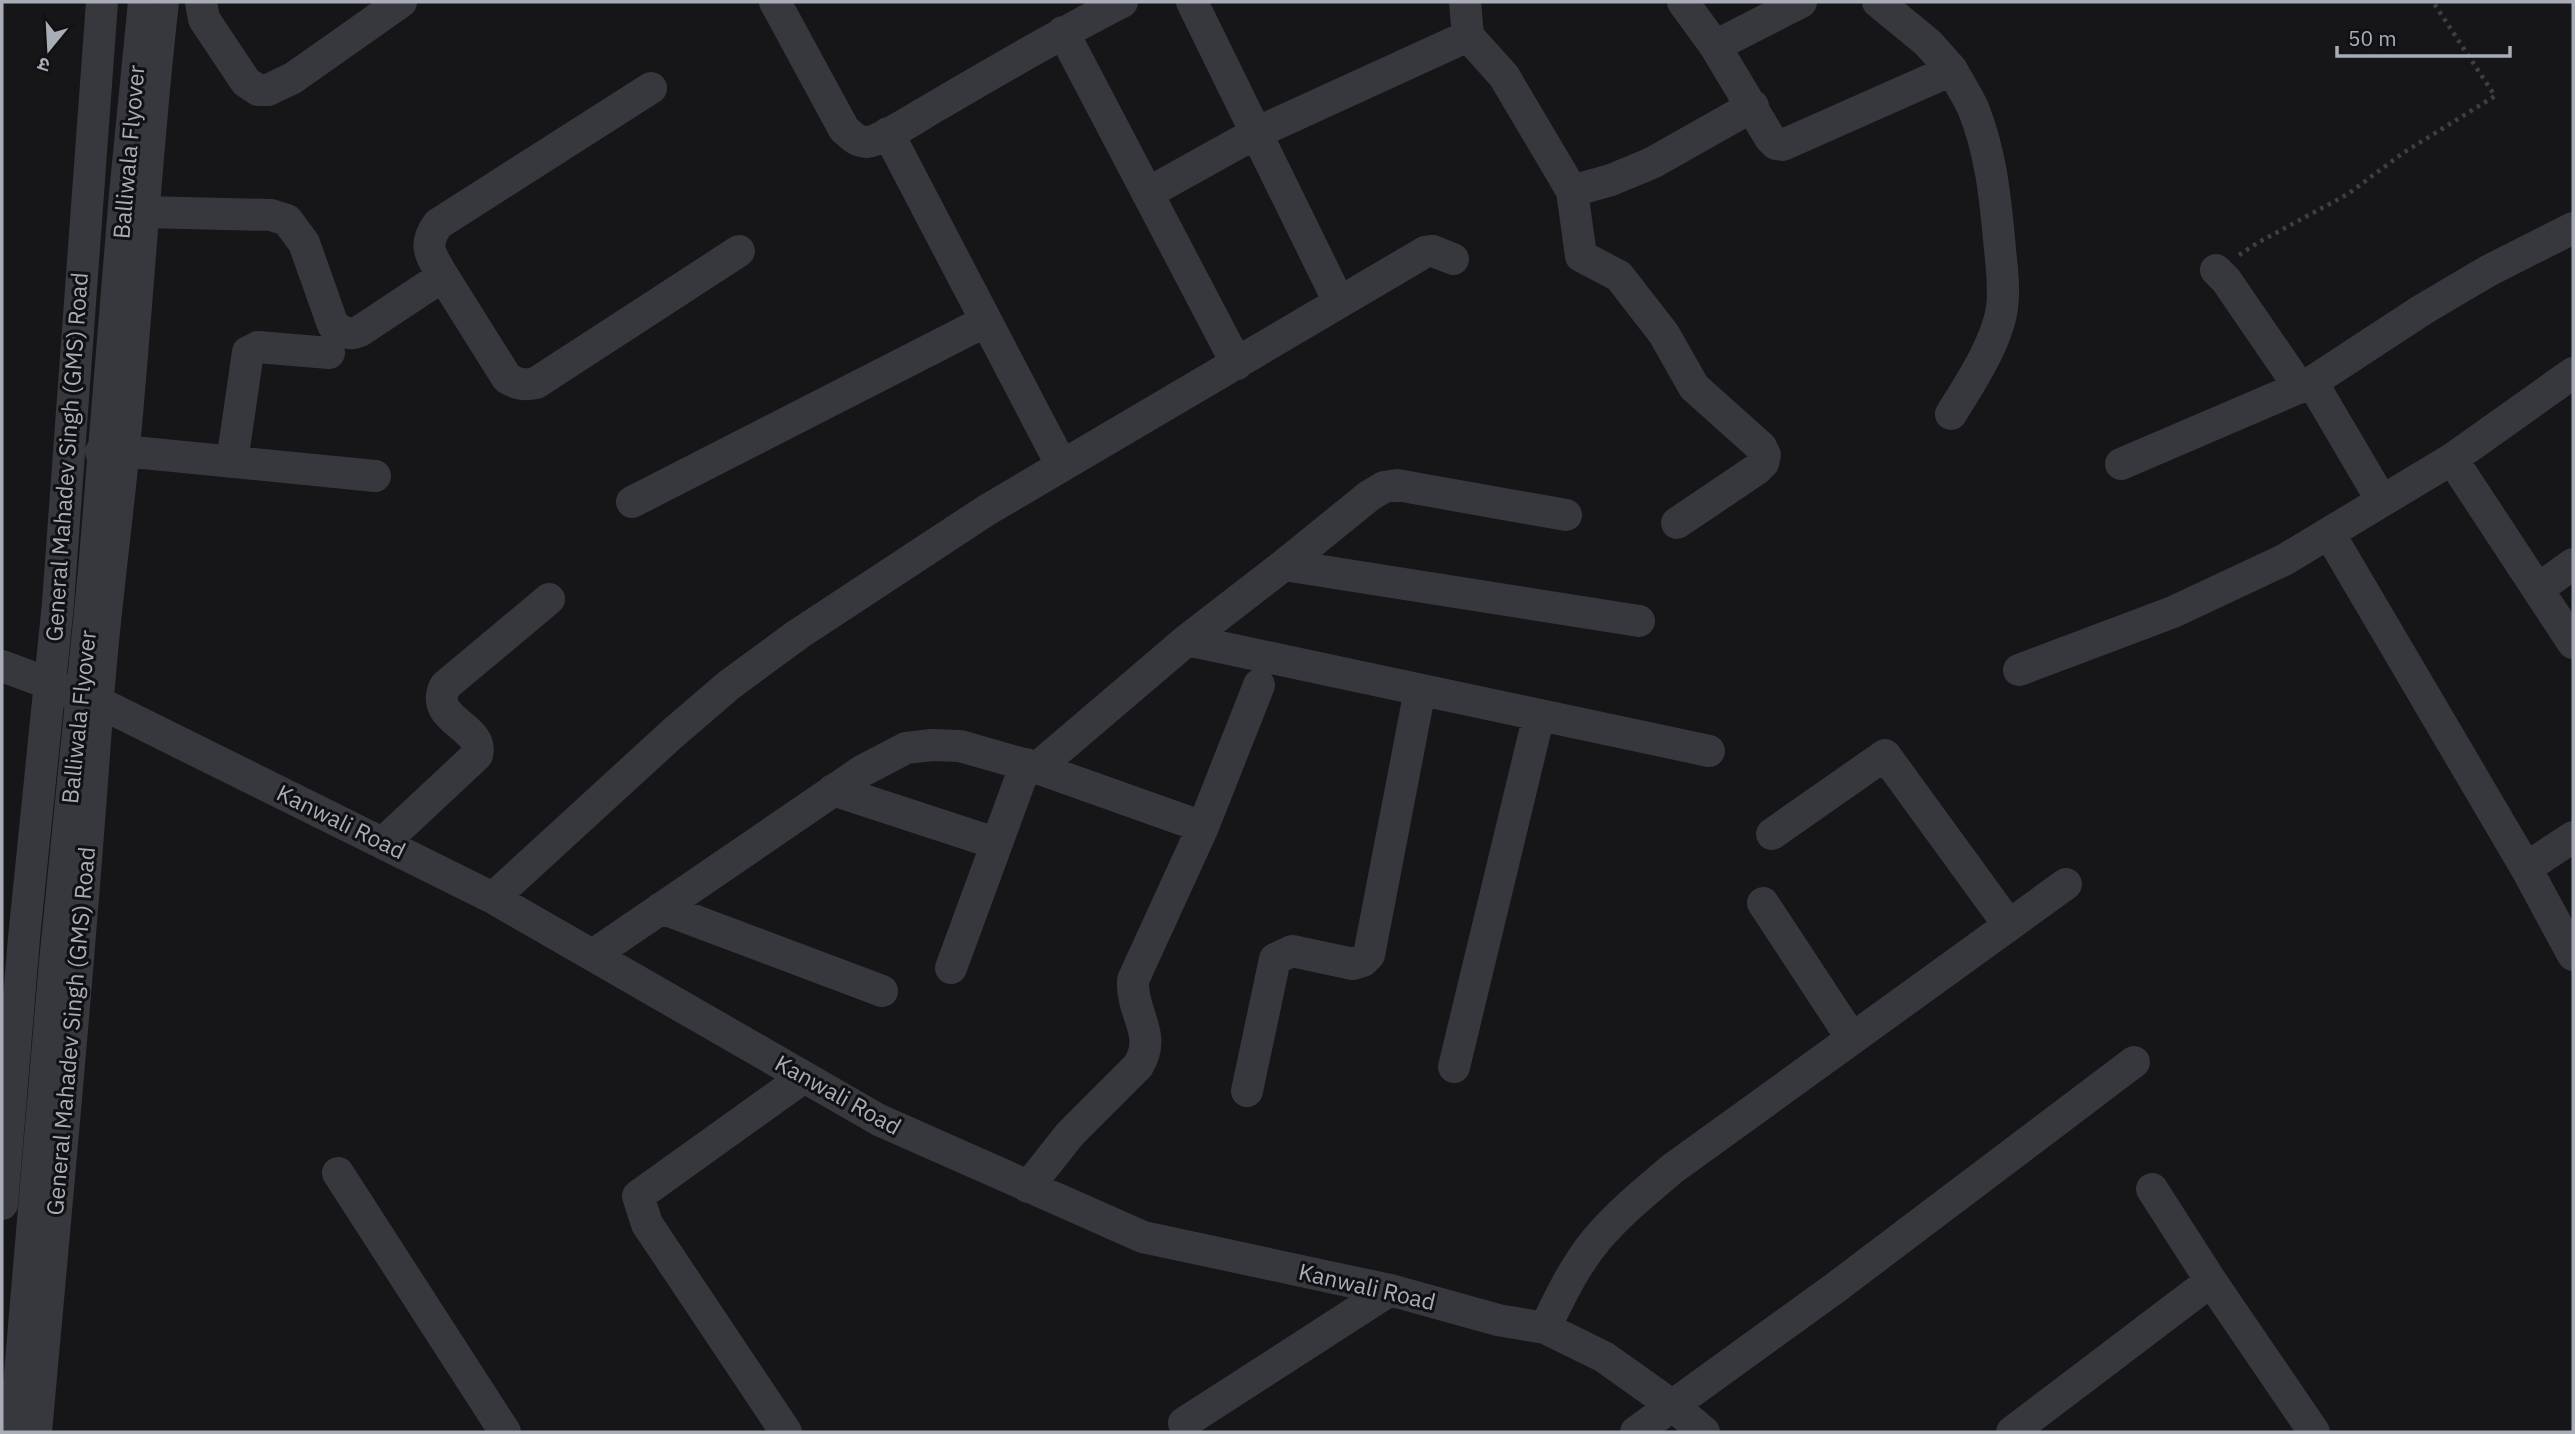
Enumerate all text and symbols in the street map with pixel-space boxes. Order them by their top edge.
north arrow [14,14,84,84]
scale bar [2337,14,2510,58]
text: 50 m [2348,24,2397,52]
text: उ [34,52,53,78]
street label: Balliwala Flyover [105,63,151,240]
street label: General Mahadev Singh (GMS) Road [38,271,94,643]
street label: Balliwala Flyover [54,628,102,805]
street label: Kanwali Road [272,777,411,865]
street label: General Mahadev Singh (GMS) Road [39,845,101,1217]
street label: Kanwali Road [770,1047,907,1141]
street label: Kanwali Road [1296,1256,1439,1316]

